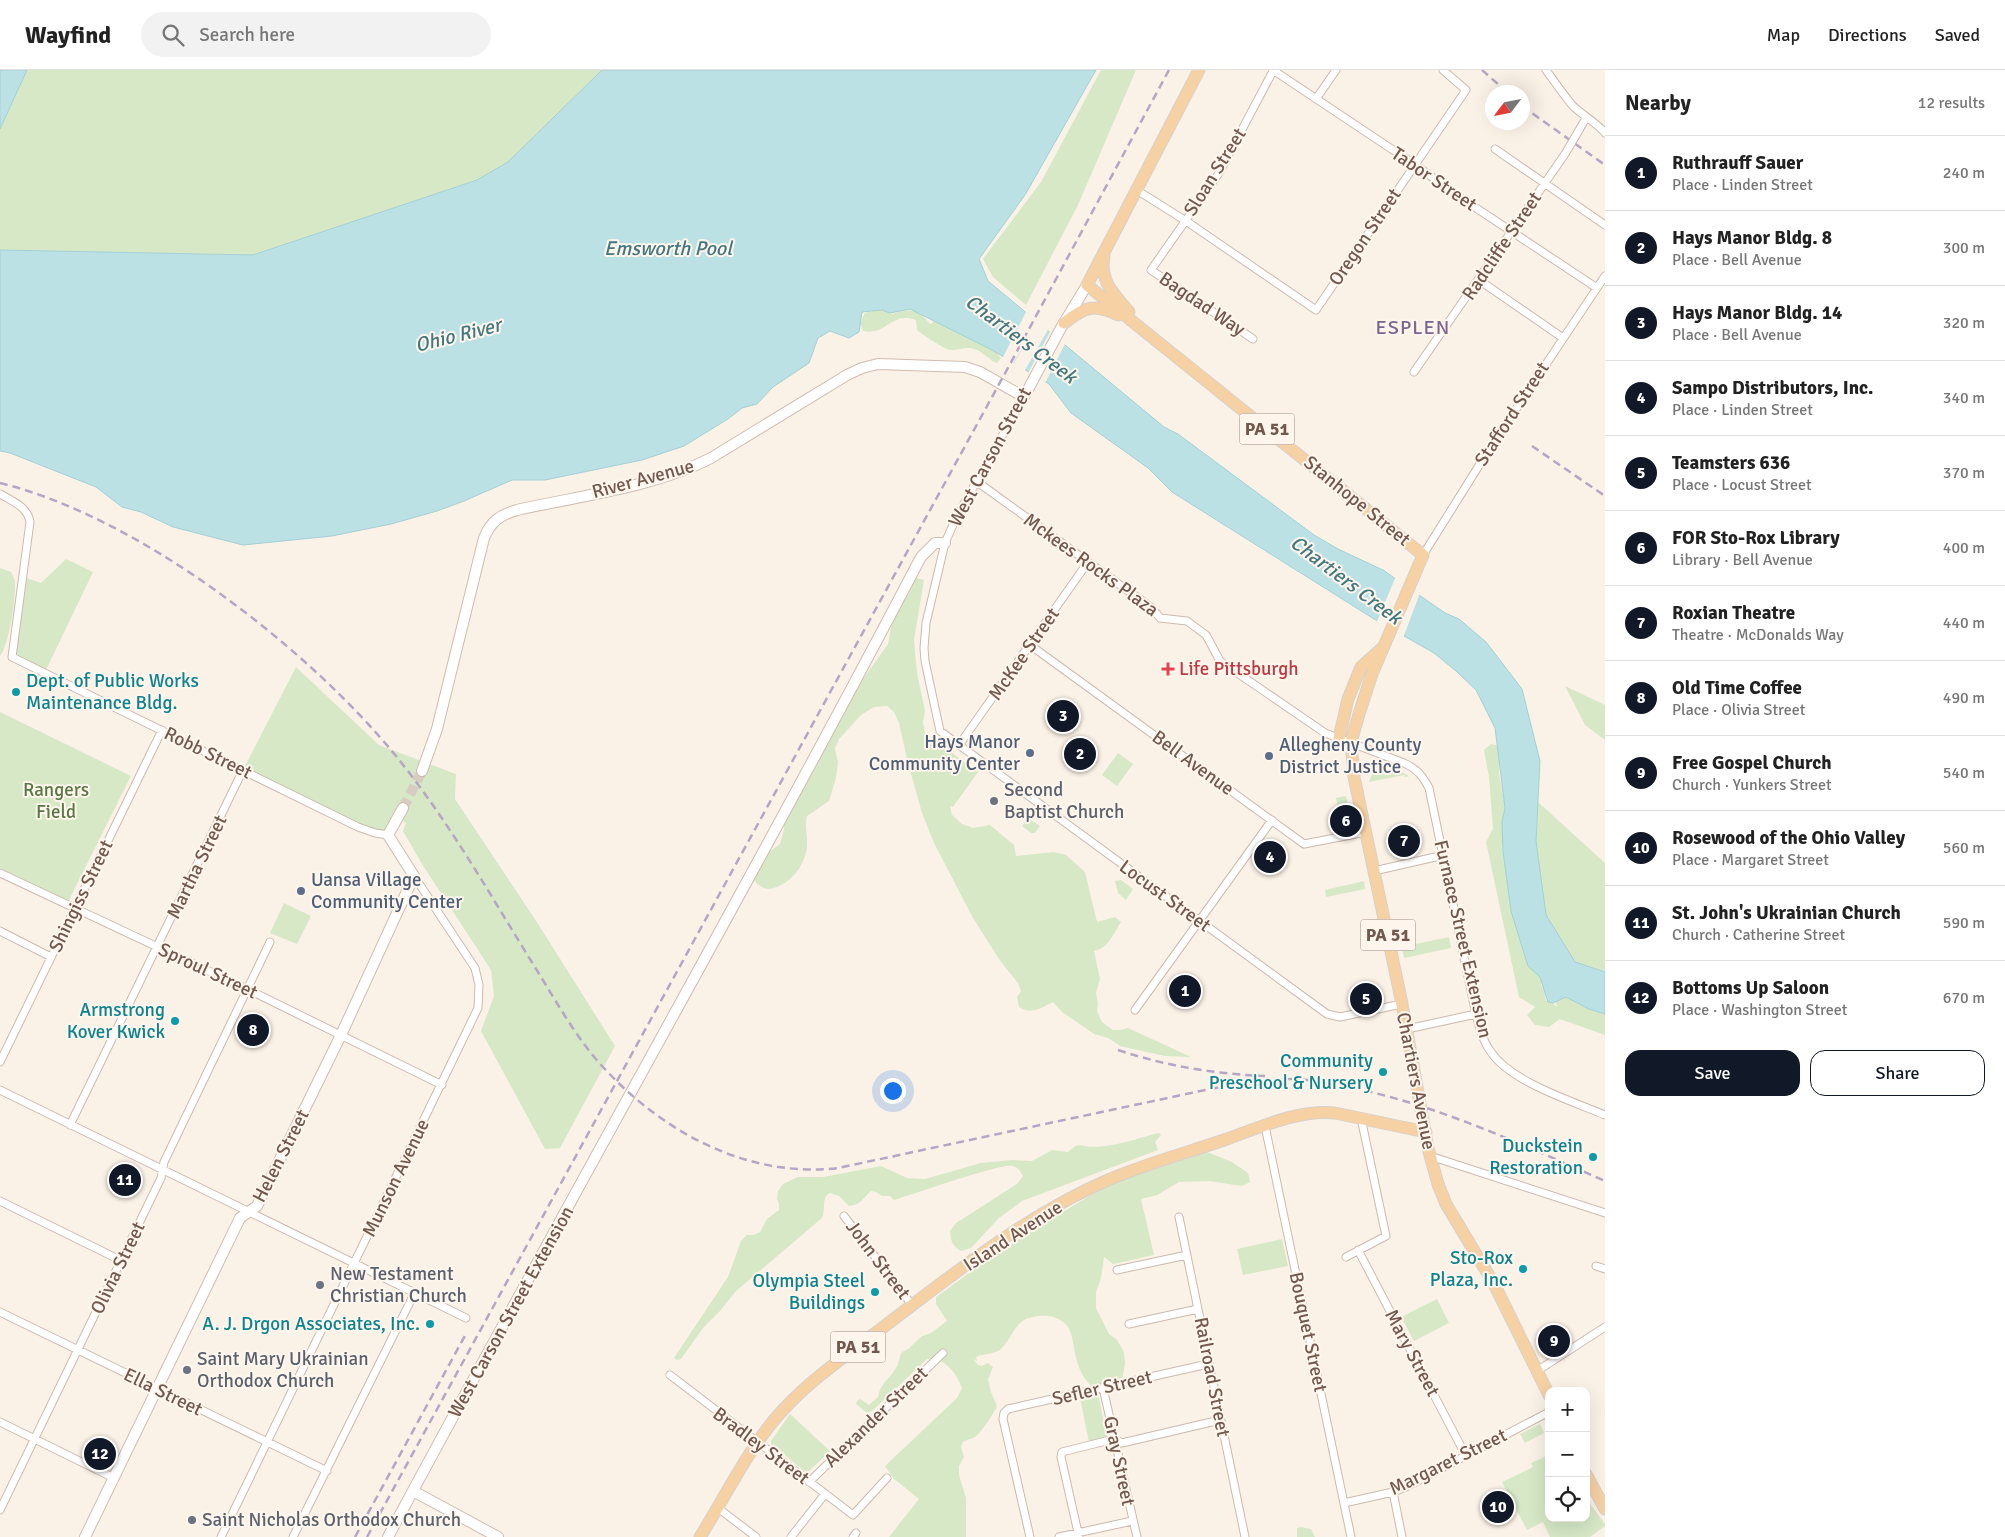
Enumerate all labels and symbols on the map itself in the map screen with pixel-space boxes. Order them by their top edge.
north arrow [1485,85,1530,130]
street label: Sloan Street [1178,123,1252,221]
street label: Tabor Street [1387,142,1482,217]
street label: Oregon Street [1324,183,1407,290]
street label: Radcliffe Street [1457,187,1547,305]
water label: Emsworth Pool [604,236,734,261]
street label: Bagdad Way [1154,266,1250,342]
water label: Chartiers Creek [960,289,1083,390]
water label: Ohio River [412,312,506,358]
district label: ESPLEN [1376,315,1450,340]
street label: Stafford Street [1469,357,1555,471]
street label: West Carson Street [943,383,1037,531]
road number: PA 51 [1240,414,1294,444]
street label: Stanhope Street [1299,451,1416,552]
street label: River Avenue [589,454,697,504]
street label: Mckees Rocks Plaza [1019,508,1163,622]
water label: Chartiers Creek [1285,530,1408,631]
street label: McKee Street [983,603,1065,705]
place label: Life Pittsburgh [1179,657,1299,681]
marker: Life Pittsburgh [1161,662,1175,676]
place label: Dept. of Public Works Maintenance Bldg. [26,669,199,715]
marker: Dept. of Public Works Maintenance Bldg. [10,686,22,698]
pin: 3 [1047,697,1079,735]
street label: Robb Street [160,721,256,785]
street label: Bell Avenue [1147,725,1239,801]
place label: Hays Manor Community Center [869,730,1020,776]
place label: Allegheny County District Justice [1279,733,1421,779]
pin: 2 [1064,735,1096,773]
marker: Hays Manor Community Center [1024,747,1036,759]
marker: Allegheny County District Justice [1263,750,1275,762]
park label: Rangers Field [23,778,89,824]
place label: Second Baptist Church [1004,778,1124,824]
marker: Second Baptist Church [988,795,1000,807]
pin: 6 [1330,802,1362,840]
street label: Martha Street [162,811,233,923]
pin: 7 [1388,822,1420,860]
street label: Shingiss Street [44,836,119,956]
pin: 4 [1254,838,1286,876]
street label: Furnace Street Extension [1429,838,1497,1040]
street label: Locust Street [1115,855,1216,937]
place label: Uansa Village Community Center [311,868,462,914]
marker: Uansa Village Community Center [295,885,307,897]
road number: PA 51 [1360,920,1416,950]
street label: Sproul Street [155,938,262,1005]
pin: 1 [1169,972,1201,1010]
pin: 5 [1350,980,1382,1018]
place label: Armstrong Kover Kwick [67,998,165,1044]
street label: Chartiers Avenue [1391,1010,1441,1152]
pin: 8 [237,1011,269,1049]
marker: Armstrong Kover Kwick [169,1015,181,1027]
place label: Community Preschool & Nursery [1209,1049,1373,1095]
marker: Community Preschool & Nursery [1377,1066,1389,1078]
your location [880,1078,906,1104]
street label: Helen Street [247,1105,315,1207]
street label: Munson Avenue [357,1115,435,1241]
place label: Duckstein Restoration [1489,1134,1583,1180]
marker: Duckstein Restoration [1587,1151,1599,1163]
pin: 11 [109,1161,141,1199]
street label: Island Avenue [959,1195,1067,1277]
street label: West Carson Street Extension [443,1202,579,1422]
street label: John Street [840,1216,916,1305]
street label: Olivia Street [85,1218,151,1318]
place label: Sto-Rox Plaza, Inc. [1430,1246,1513,1292]
place label: New Testament Christian Church [330,1262,467,1308]
marker: Sto-Rox Plaza, Inc. [1517,1263,1529,1275]
place label: Olympia Steel Buildings [752,1269,865,1315]
street label: Bouquet Street [1284,1270,1332,1395]
marker: New Testament Christian Church [314,1279,326,1291]
marker: Olympia Steel Buildings [869,1286,881,1298]
street label: Mary Street [1379,1305,1445,1401]
place label: A. J. Drgon Associates, Inc. [202,1312,420,1336]
street label: Railroad Street [1189,1315,1235,1439]
marker: A. J. Drgon Associates, Inc. [424,1318,436,1330]
pin: 9 [1538,1322,1570,1360]
road number: PA 51 [830,1332,886,1362]
place label: Saint Mary Ukrainian Orthodox Church [197,1347,369,1393]
street label: Alexander Street [819,1361,933,1473]
street label: Ella Street [120,1363,207,1422]
marker: Saint Mary Ukrainian Orthodox Church [181,1364,193,1376]
street label: Sefler Street [1050,1365,1155,1411]
street label: Bradley Street [708,1402,814,1490]
street label: Gray Street [1098,1414,1140,1508]
street label: Margaret Street [1385,1423,1511,1501]
pin: 12 [84,1435,116,1473]
pin: 10 [1482,1488,1514,1526]
place label: Saint Nicholas Orthodox Church [202,1508,461,1532]
marker: Saint Nicholas Orthodox Church [186,1514,198,1526]

